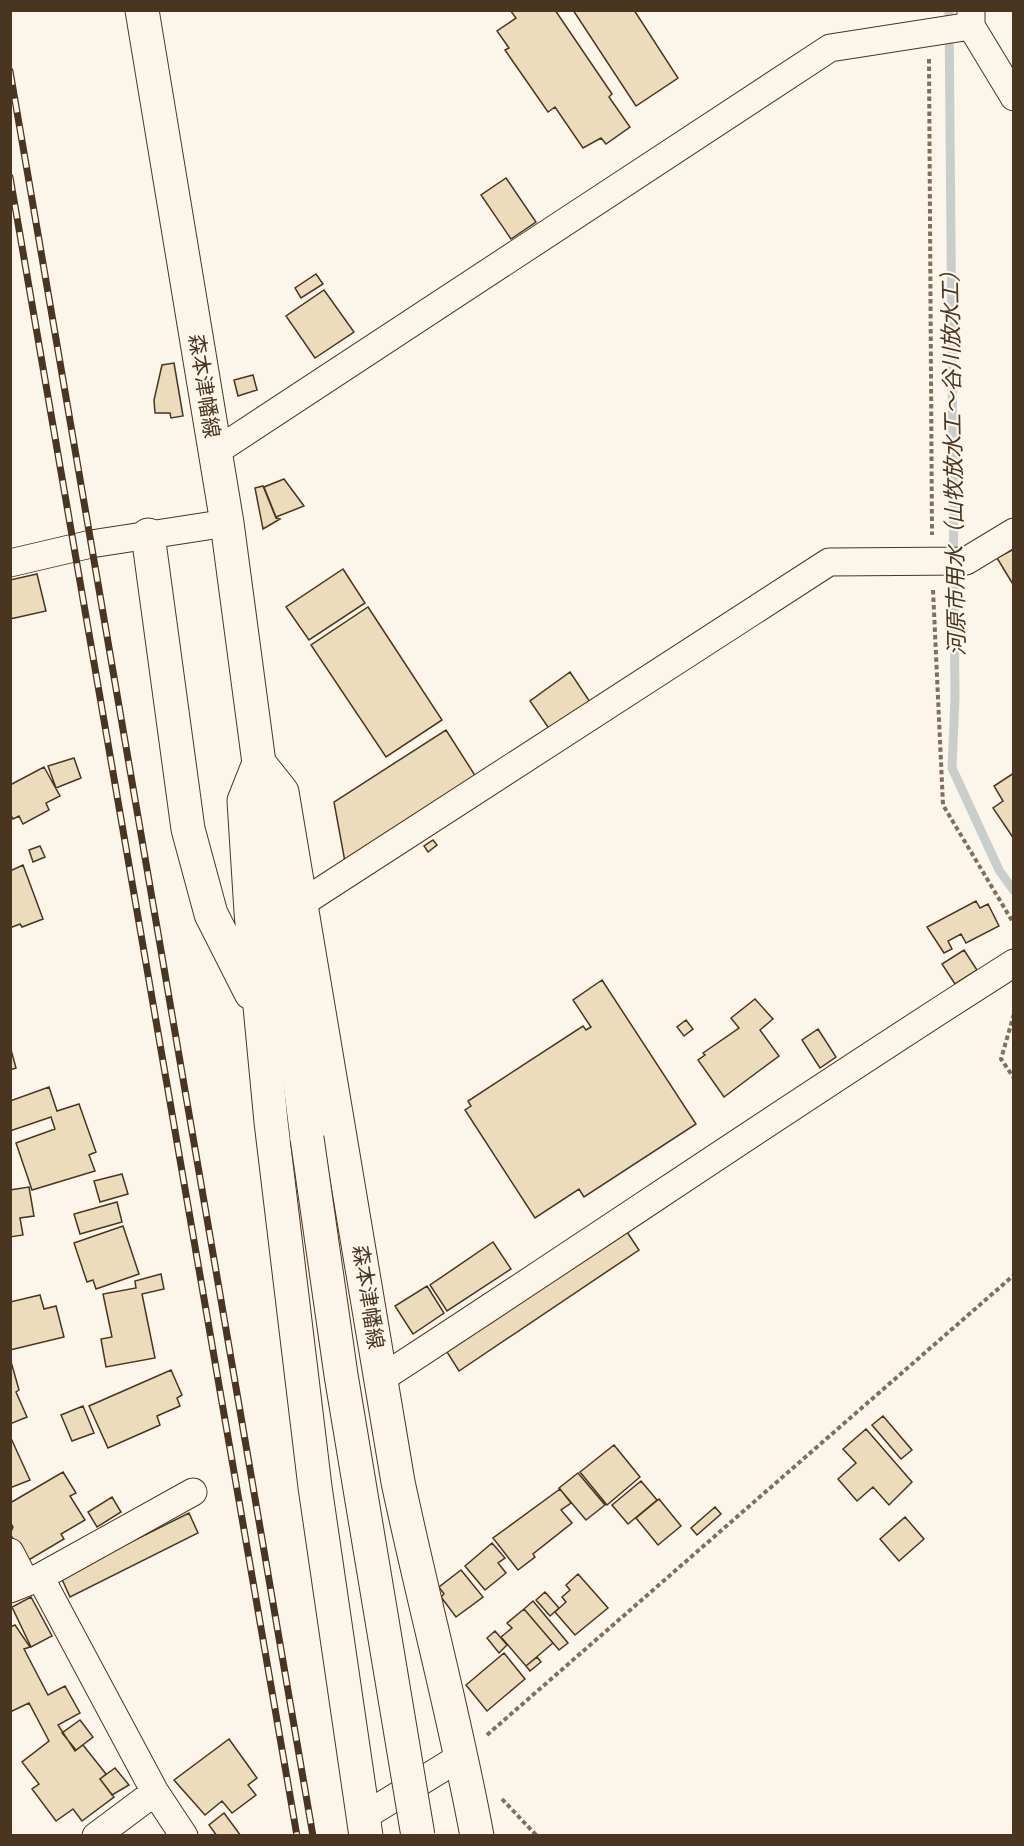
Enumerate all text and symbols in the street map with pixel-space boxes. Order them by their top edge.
water label: 河原市用水（山牧放水工～谷川放水工） [939,260,972,656]
street label: 森本津幡線 [181,332,224,440]
street label: 森本津幡線 [345,1243,388,1351]

